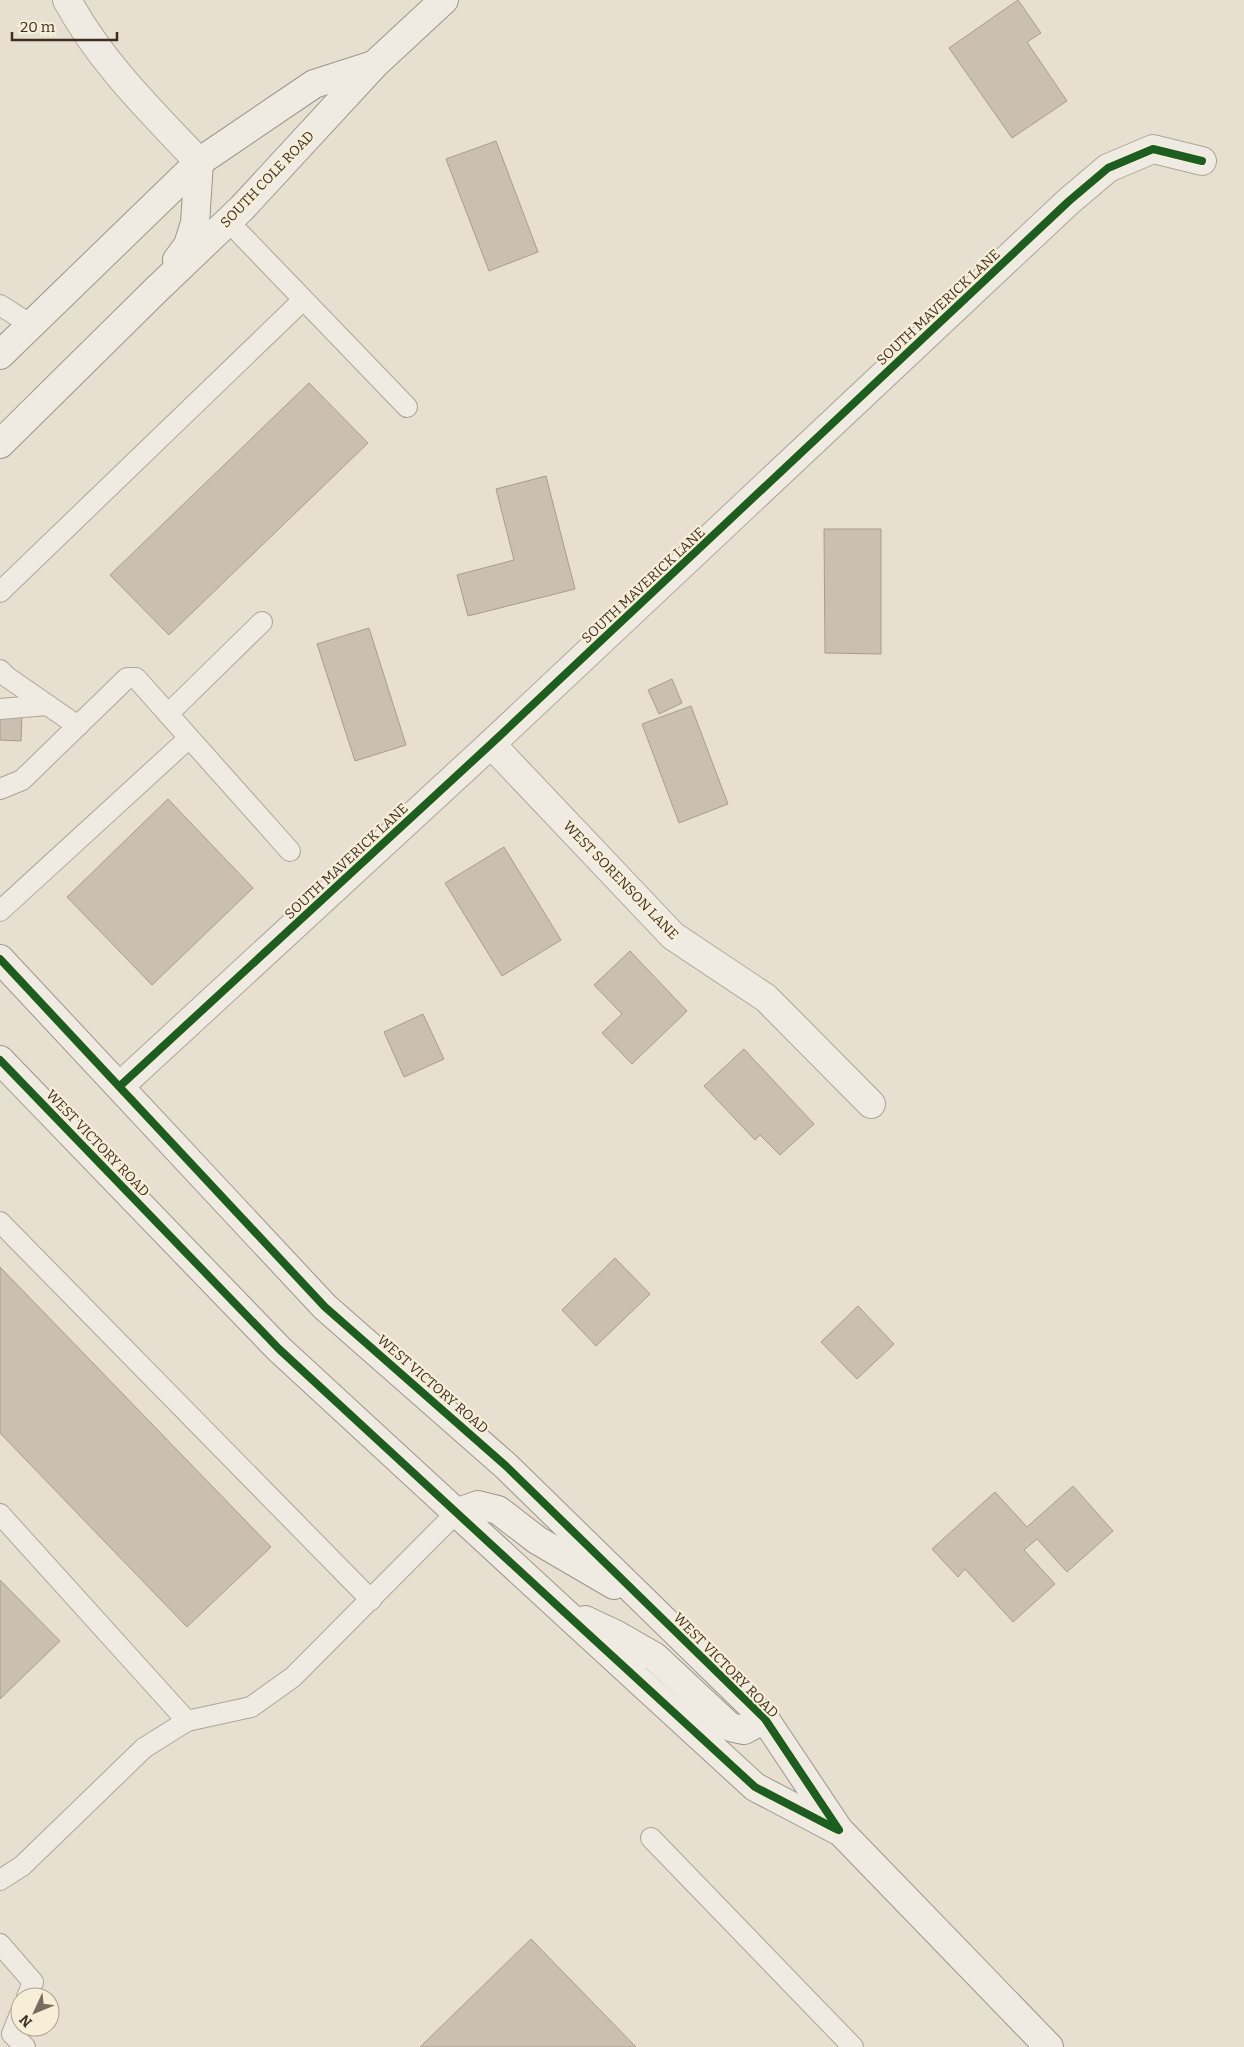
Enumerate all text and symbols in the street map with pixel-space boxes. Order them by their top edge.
scale bar [12,10,118,42]
text: 20 m [20,18,56,36]
street label: SOUTH COLE ROAD [217,127,318,231]
street label: SOUTH MAVERICK LANE [873,246,1004,369]
street label: SOUTH MAVERICK LANE [578,524,709,647]
street label: SOUTH MAVERICK LANE [281,800,412,923]
street label: WEST SORENSON LANE [559,817,682,943]
street label: WEST VICTORY ROAD [42,1087,153,1200]
street label: WEST VICTORY ROAD [374,1332,492,1437]
street label: WEST VICTORY ROAD [670,1609,782,1721]
north arrow [10,1987,60,2037]
text: N [16,2011,36,2030]

